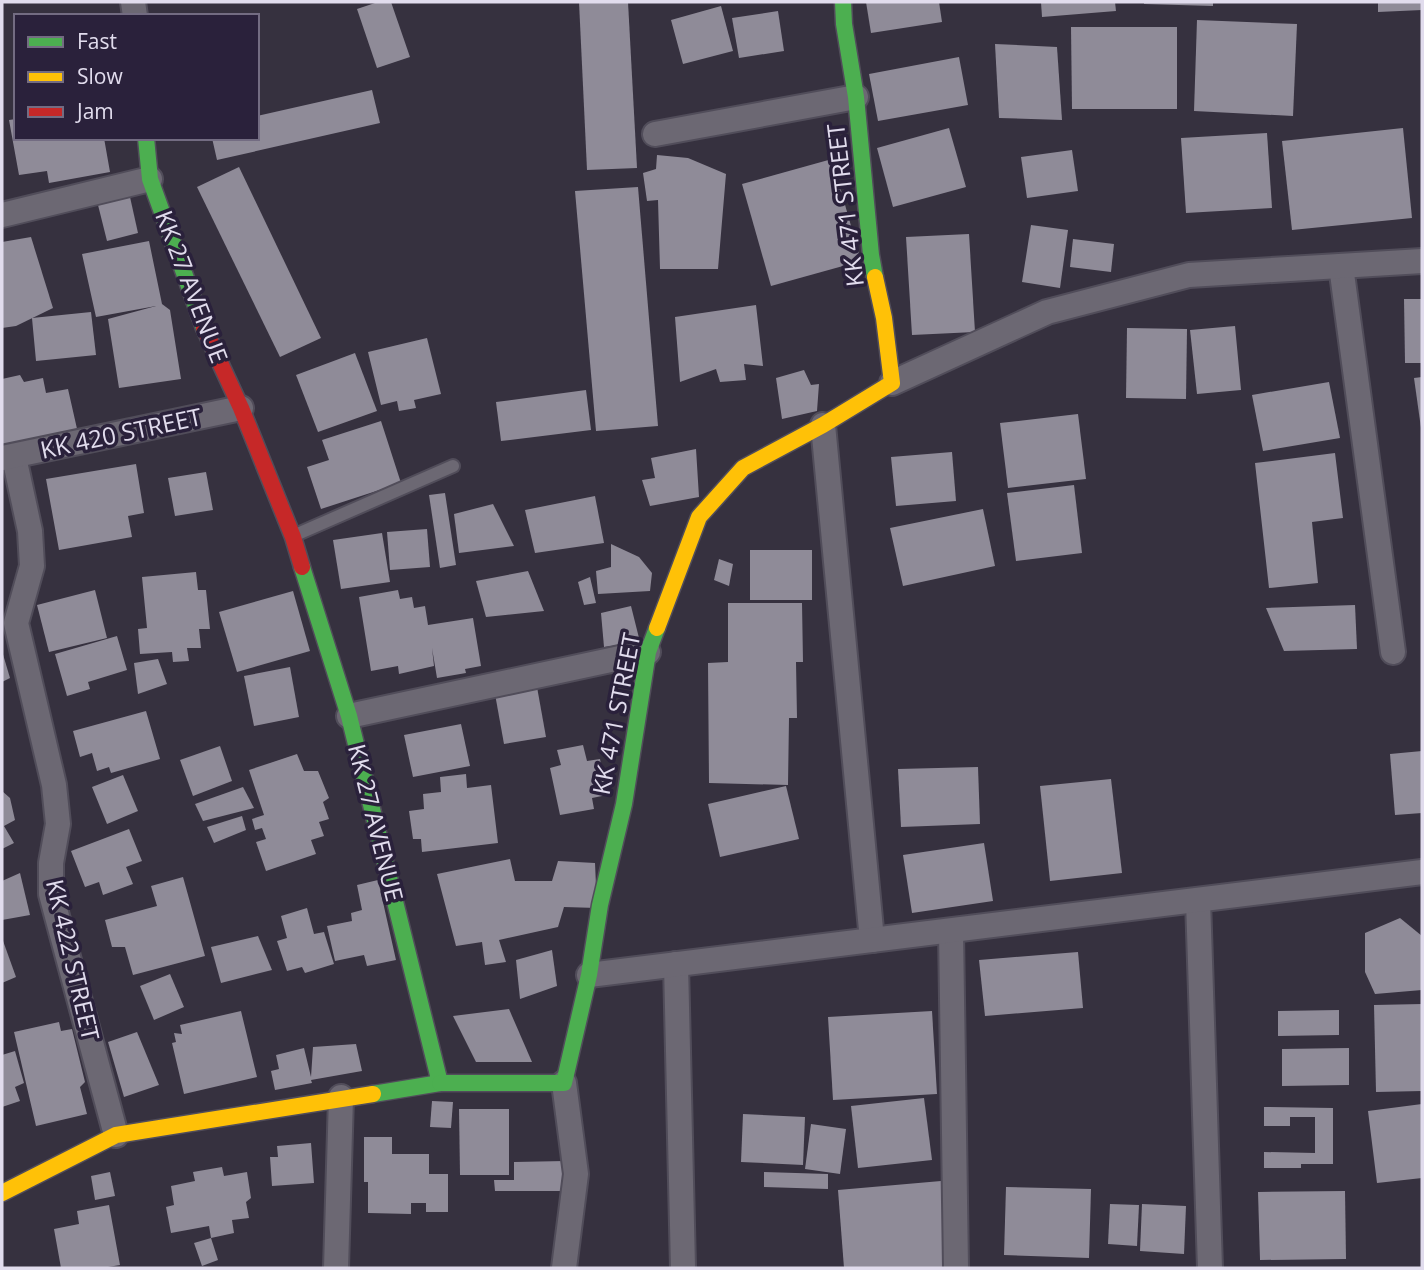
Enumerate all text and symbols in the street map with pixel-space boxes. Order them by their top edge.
legend [14,14,259,140]
text: Fast [77,27,117,55]
text: Slow [77,62,123,90]
text: Jam [75,97,114,125]
street label: KK 471 STREET [818,122,871,289]
street label: KK 27 AVENUE [148,205,237,368]
street label: KK 420 STREET [37,399,204,466]
street label: KK 471 STREET [584,630,647,797]
street label: KK 27 AVENUE [341,741,412,905]
street label: KK 422 STREET [39,876,108,1043]

